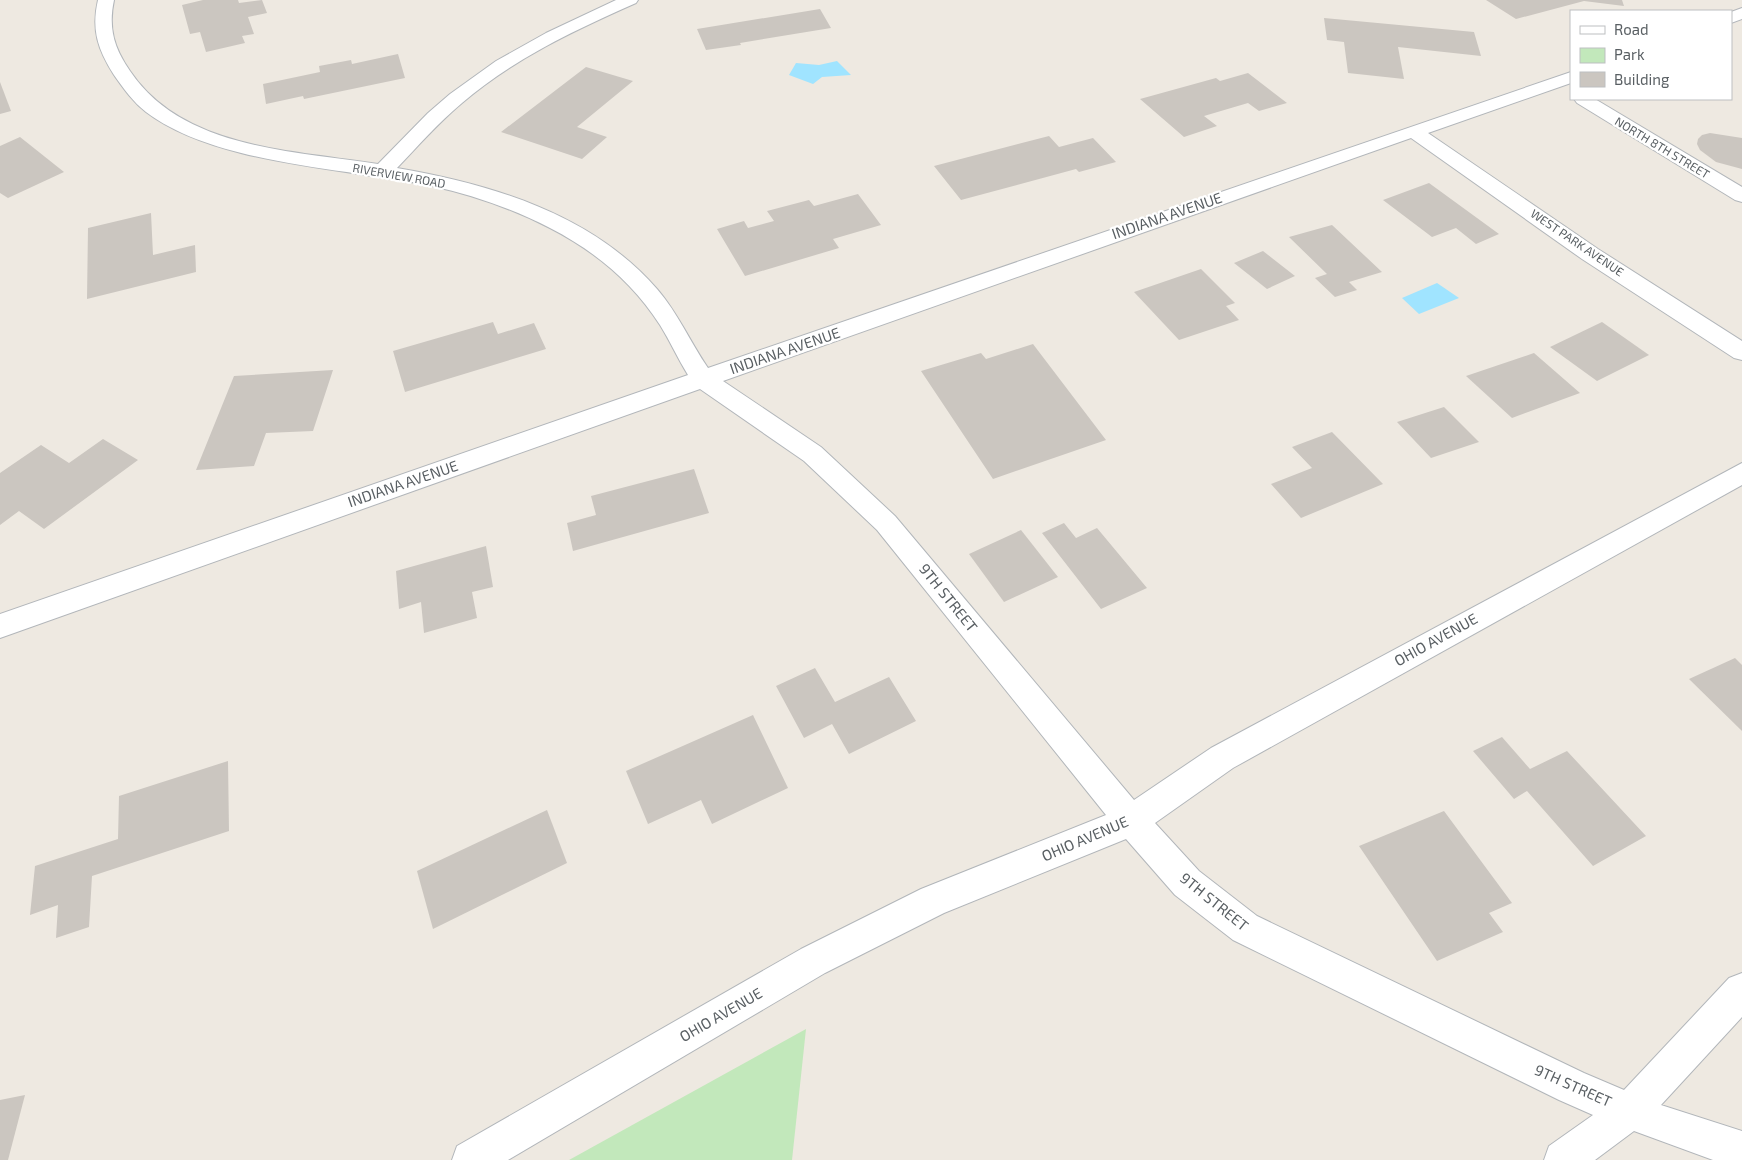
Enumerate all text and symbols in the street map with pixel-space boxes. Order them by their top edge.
legend [1570,10,1732,100]
text: Road [1614,20,1649,38]
text: Park [1614,45,1645,63]
text: Building [1614,70,1670,88]
street label: NORTH 8TH STREET [1613,113,1712,181]
street label: RIVERVIEW ROAD [352,160,447,190]
street label: INDIANA AVENUE [1109,188,1224,242]
street label: WEST PARK AVENUE [1528,206,1627,279]
street label: INDIANA AVENUE [727,323,842,377]
street label: INDIANA AVENUE [345,456,460,510]
street label: 9TH STREET [916,560,982,635]
street label: OHIO AVENUE [1391,609,1480,669]
street label: OHIO AVENUE [1039,812,1131,864]
street label: 9TH STREET [1177,868,1253,934]
street label: OHIO AVENUE [676,983,765,1045]
street label: 9TH STREET [1532,1060,1615,1110]

